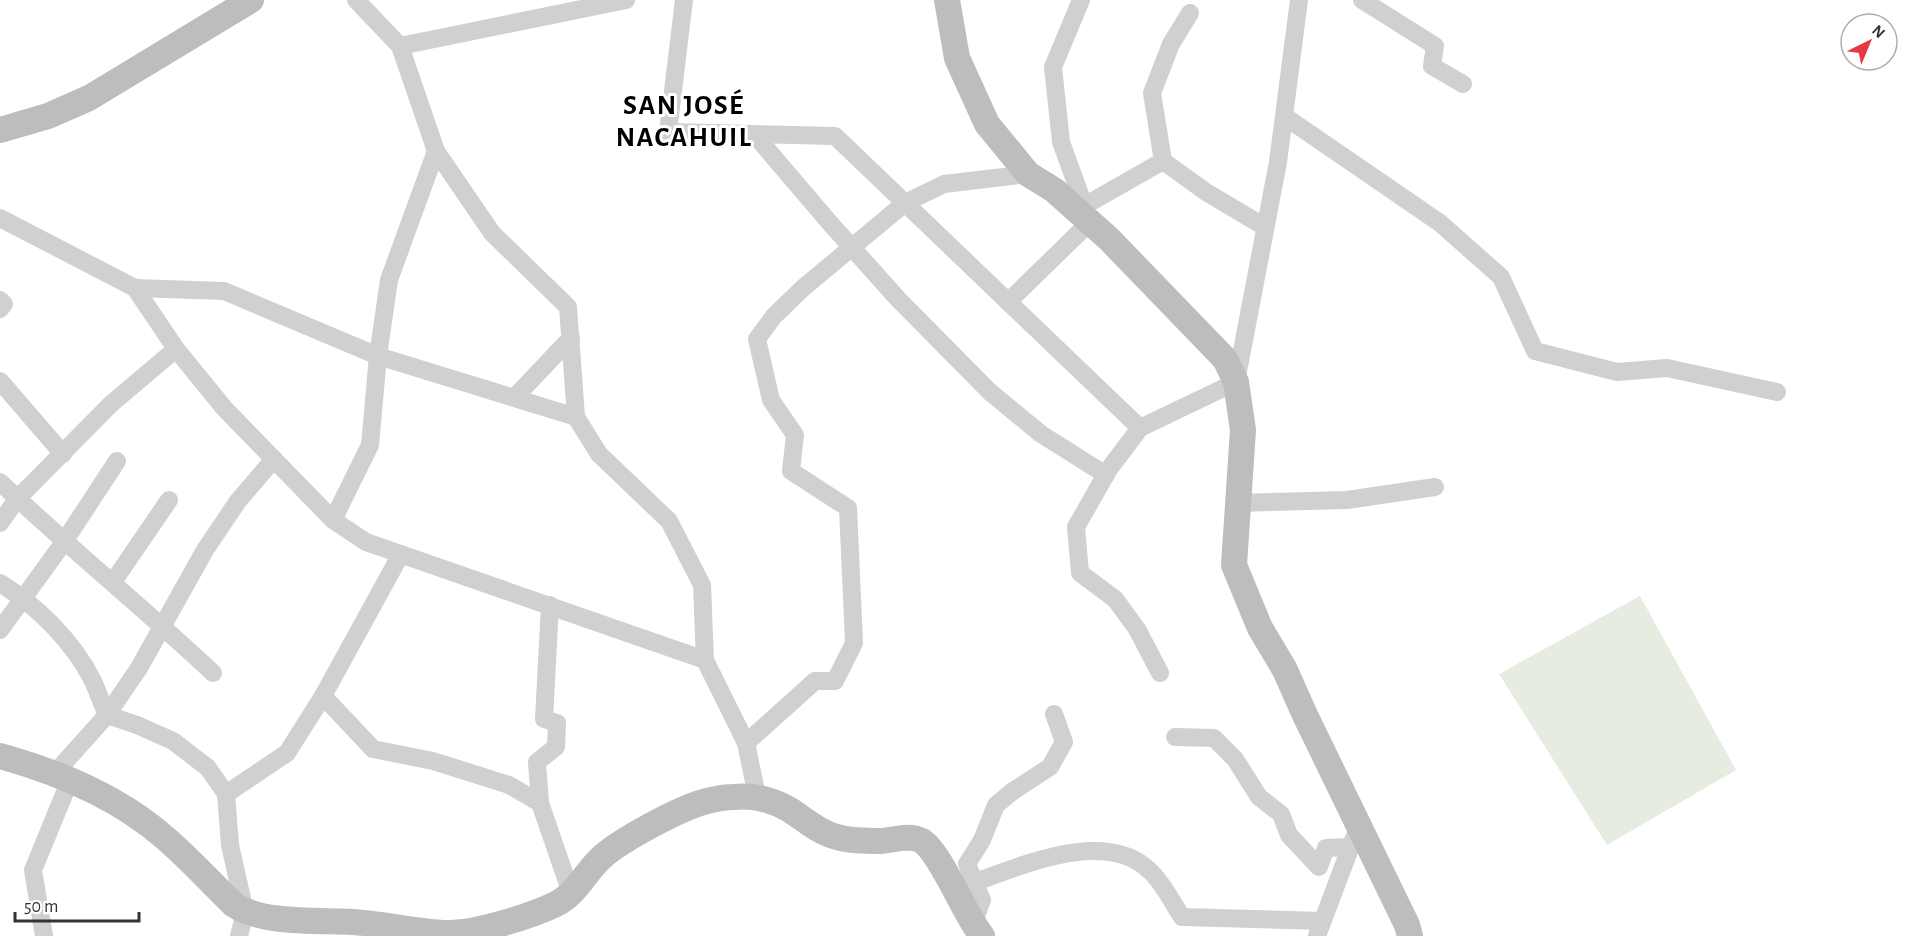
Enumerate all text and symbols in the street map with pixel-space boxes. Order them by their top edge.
north arrow [1839,12,1899,72]
text: N [1869,22,1888,41]
district label: SAN JOSÉ NACAHUIL [616,89,752,152]
scale bar [15,885,140,923]
text: 50 m [24,898,58,916]

